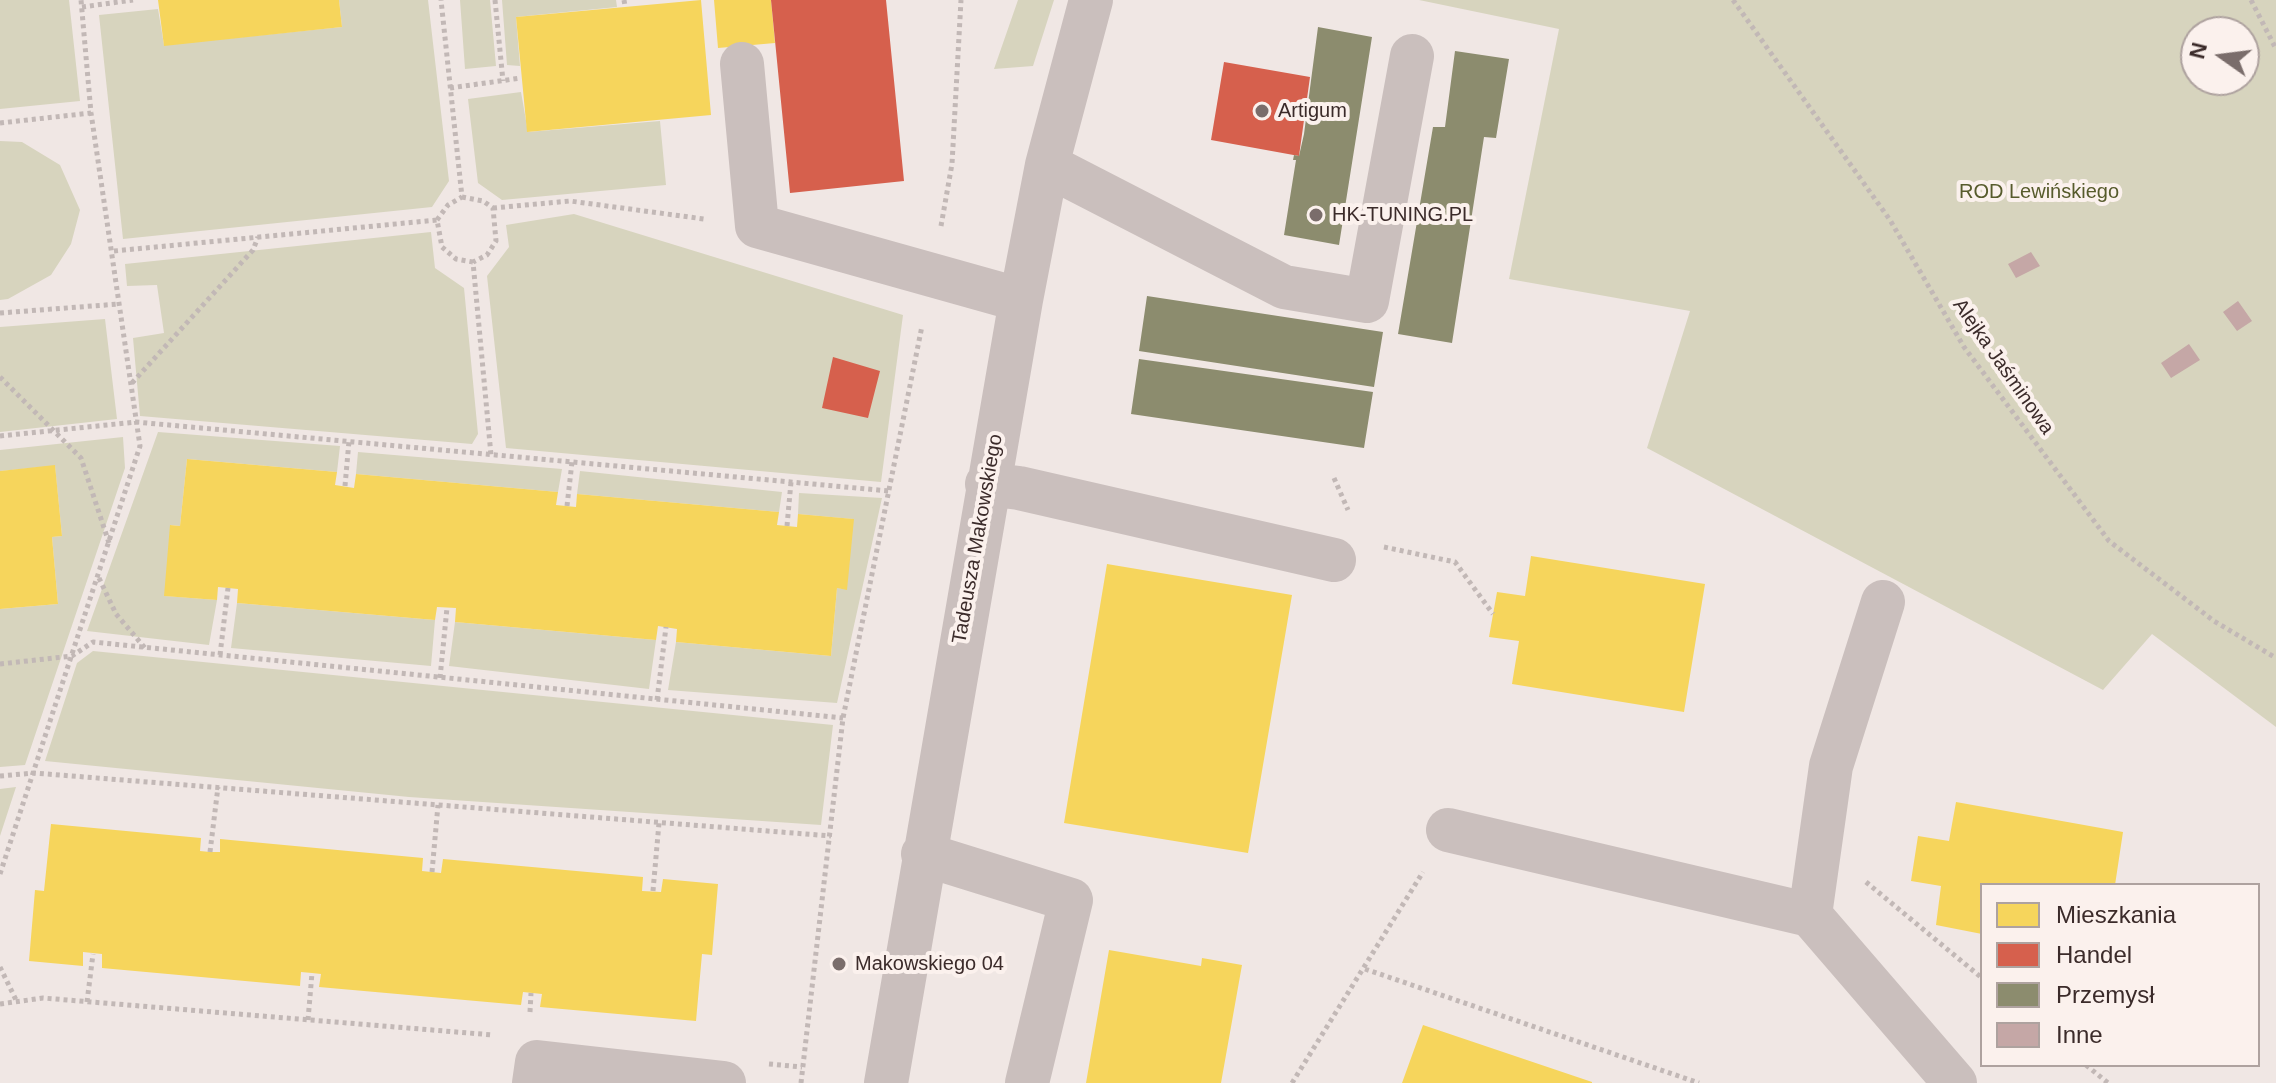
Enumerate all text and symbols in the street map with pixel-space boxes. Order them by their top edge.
north arrow [2180,16,2260,96]
text: N [2184,40,2212,61]
place label: Artigum [1278,99,1347,123]
marker: Artigum [1253,102,1271,120]
park label: ROD Lewińskiego [1959,180,2119,204]
place label: HK-TUNING.PL [1332,203,1473,227]
marker: HK-TUNING.PL [1307,206,1325,224]
street label: Alejka Jaśminowa [1947,295,2059,439]
street label: Tadeusza Makowskiego [948,432,1008,646]
legend [1980,883,2260,1067]
text: Mieszkania [2056,901,2176,928]
text: Handel [2056,941,2132,968]
place label: Makowskiego 04 [855,952,1004,976]
marker: Makowskiego 04 [830,955,848,973]
text: Przemysł [2056,981,2155,1008]
text: Inne [2056,1021,2103,1048]

